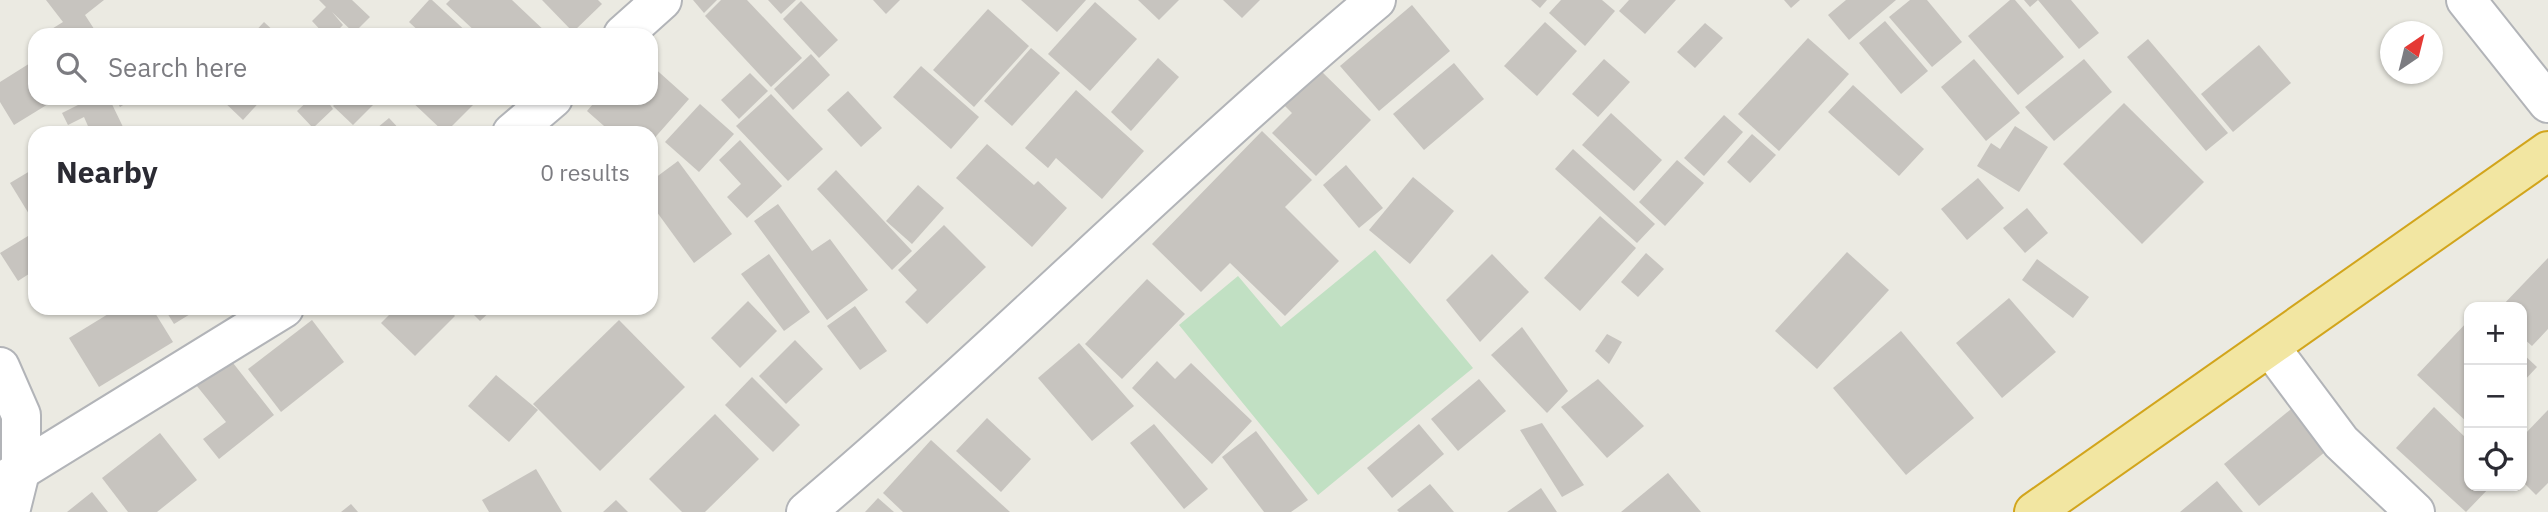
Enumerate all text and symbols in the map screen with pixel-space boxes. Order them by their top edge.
north arrow [2380,21,2443,84]
search box [28,28,658,105]
icon: search [52,48,90,86]
text: Search here [108,50,247,84]
text: Nearby [56,152,158,191]
text: 0 results [540,157,630,187]
map controls [2464,302,2527,491]
button: + [2464,302,2527,365]
button: − [2464,365,2527,428]
button: locate [2464,428,2527,491]

